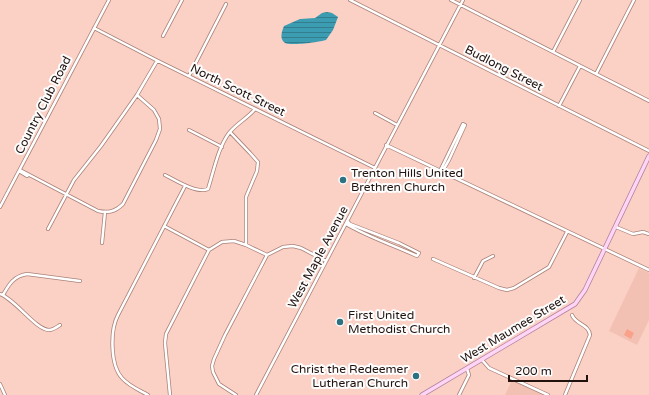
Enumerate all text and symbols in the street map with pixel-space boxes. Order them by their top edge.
street label: Budlong Street [463,42,546,94]
street label: Country Club Road [12,54,74,156]
street label: North Scott Street [188,61,288,119]
place label: Trenton Hills United Brethren Church [351,166,463,194]
marker: Trenton Hills United Brethren Church [338,175,348,185]
street label: West Maple Avenue [285,203,351,310]
street label: West Maumee Street [458,292,568,366]
place label: First United Methodist Church [348,308,450,336]
marker: First United Methodist Church [335,317,345,327]
scale bar [509,357,587,383]
place label: Christ the Redeemer Lutheran Church [291,362,408,390]
text: 200 m [515,364,552,378]
marker: Christ the Redeemer Lutheran Church [411,371,421,381]

